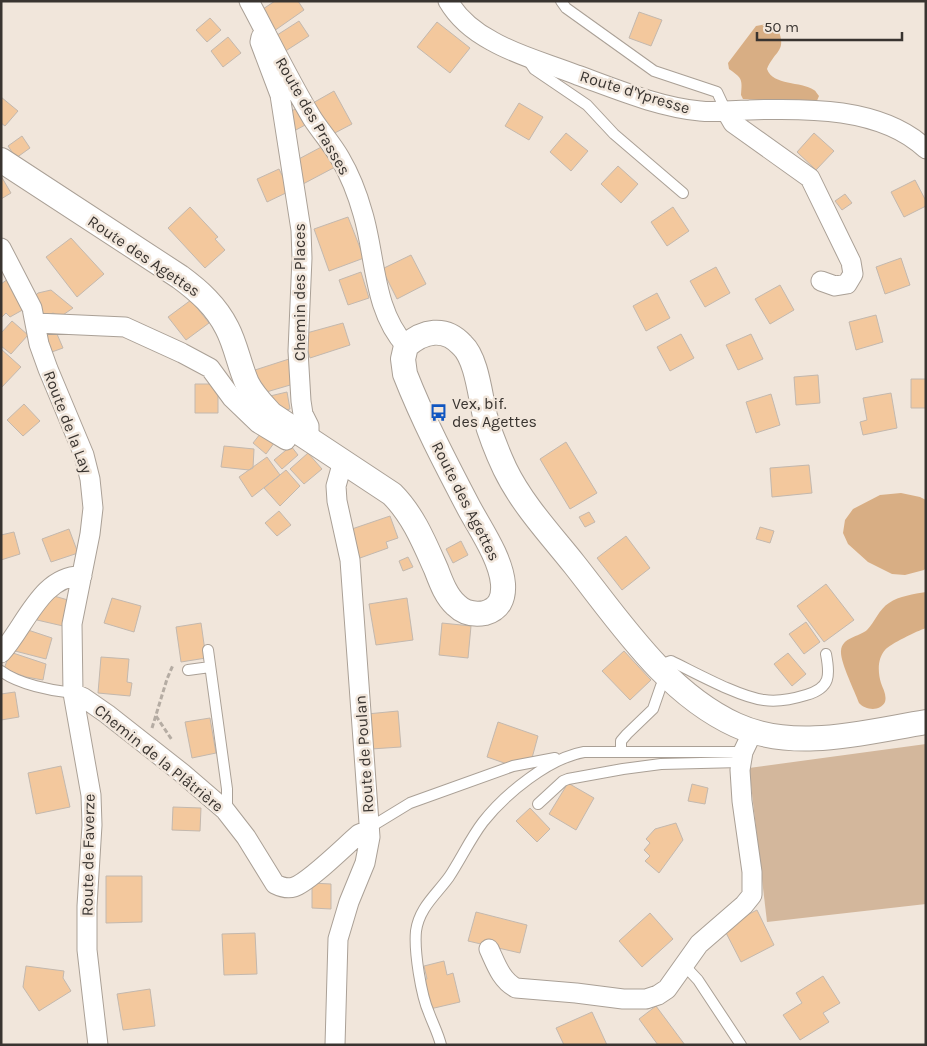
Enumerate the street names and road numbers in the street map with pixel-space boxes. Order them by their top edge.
street label: Route des Prasses [272,54,354,178]
street label: Route d'Ypresse [578,66,692,118]
street label: Route des Agettes [84,211,204,301]
street label: Chemin des Places [290,223,309,361]
street label: Route de la Lay [40,368,97,477]
street label: Route des Agettes [428,438,504,564]
street label: Route de Poulan [350,694,378,814]
street label: Chemin de la Plâtrière [91,700,227,816]
street label: Route de Faverze [77,794,99,916]

